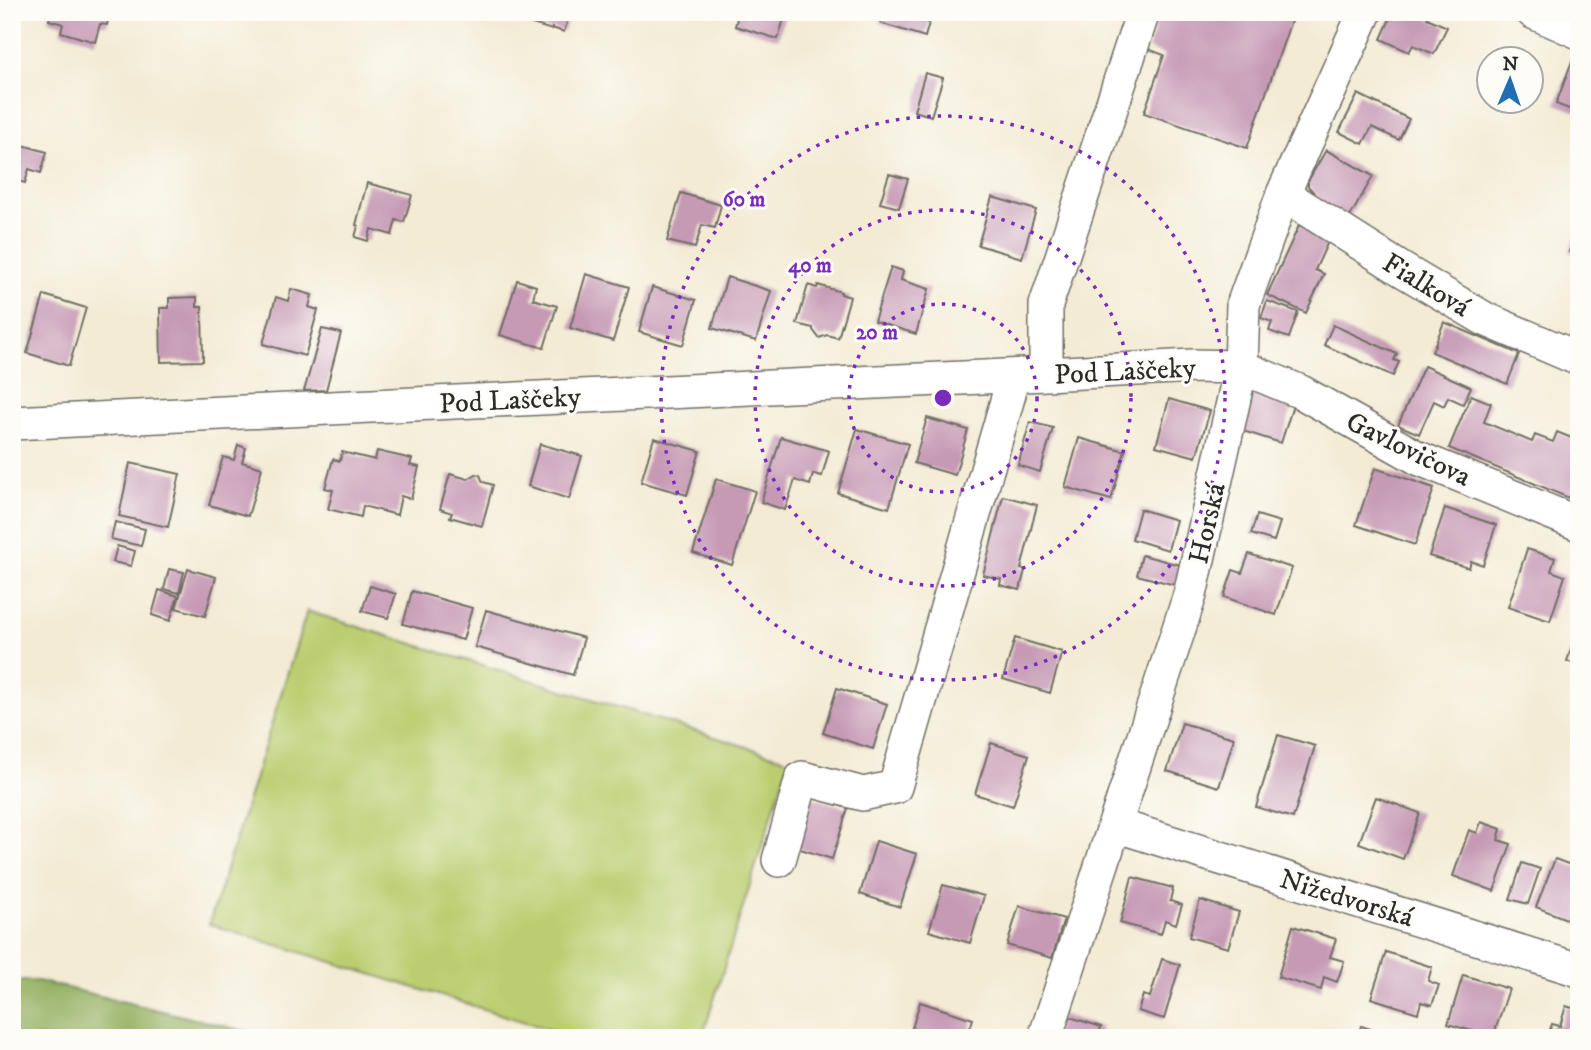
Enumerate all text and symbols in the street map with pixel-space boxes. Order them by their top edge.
north arrow [1476,46,1546,116]
text: N [1502,53,1519,76]
text: 60 m [723,187,765,213]
street label: Fialková [1376,246,1477,325]
text: 40 m [788,253,832,279]
text: 20 m [856,320,898,346]
street label: Pod Laščeky [1053,350,1197,393]
street label: Pod Laščeky [438,379,582,422]
centre of rings [931,386,955,410]
street label: Gavlovičova [1340,404,1477,495]
street label: Horská [1181,479,1234,567]
street label: Nižedvorská [1275,861,1418,935]

